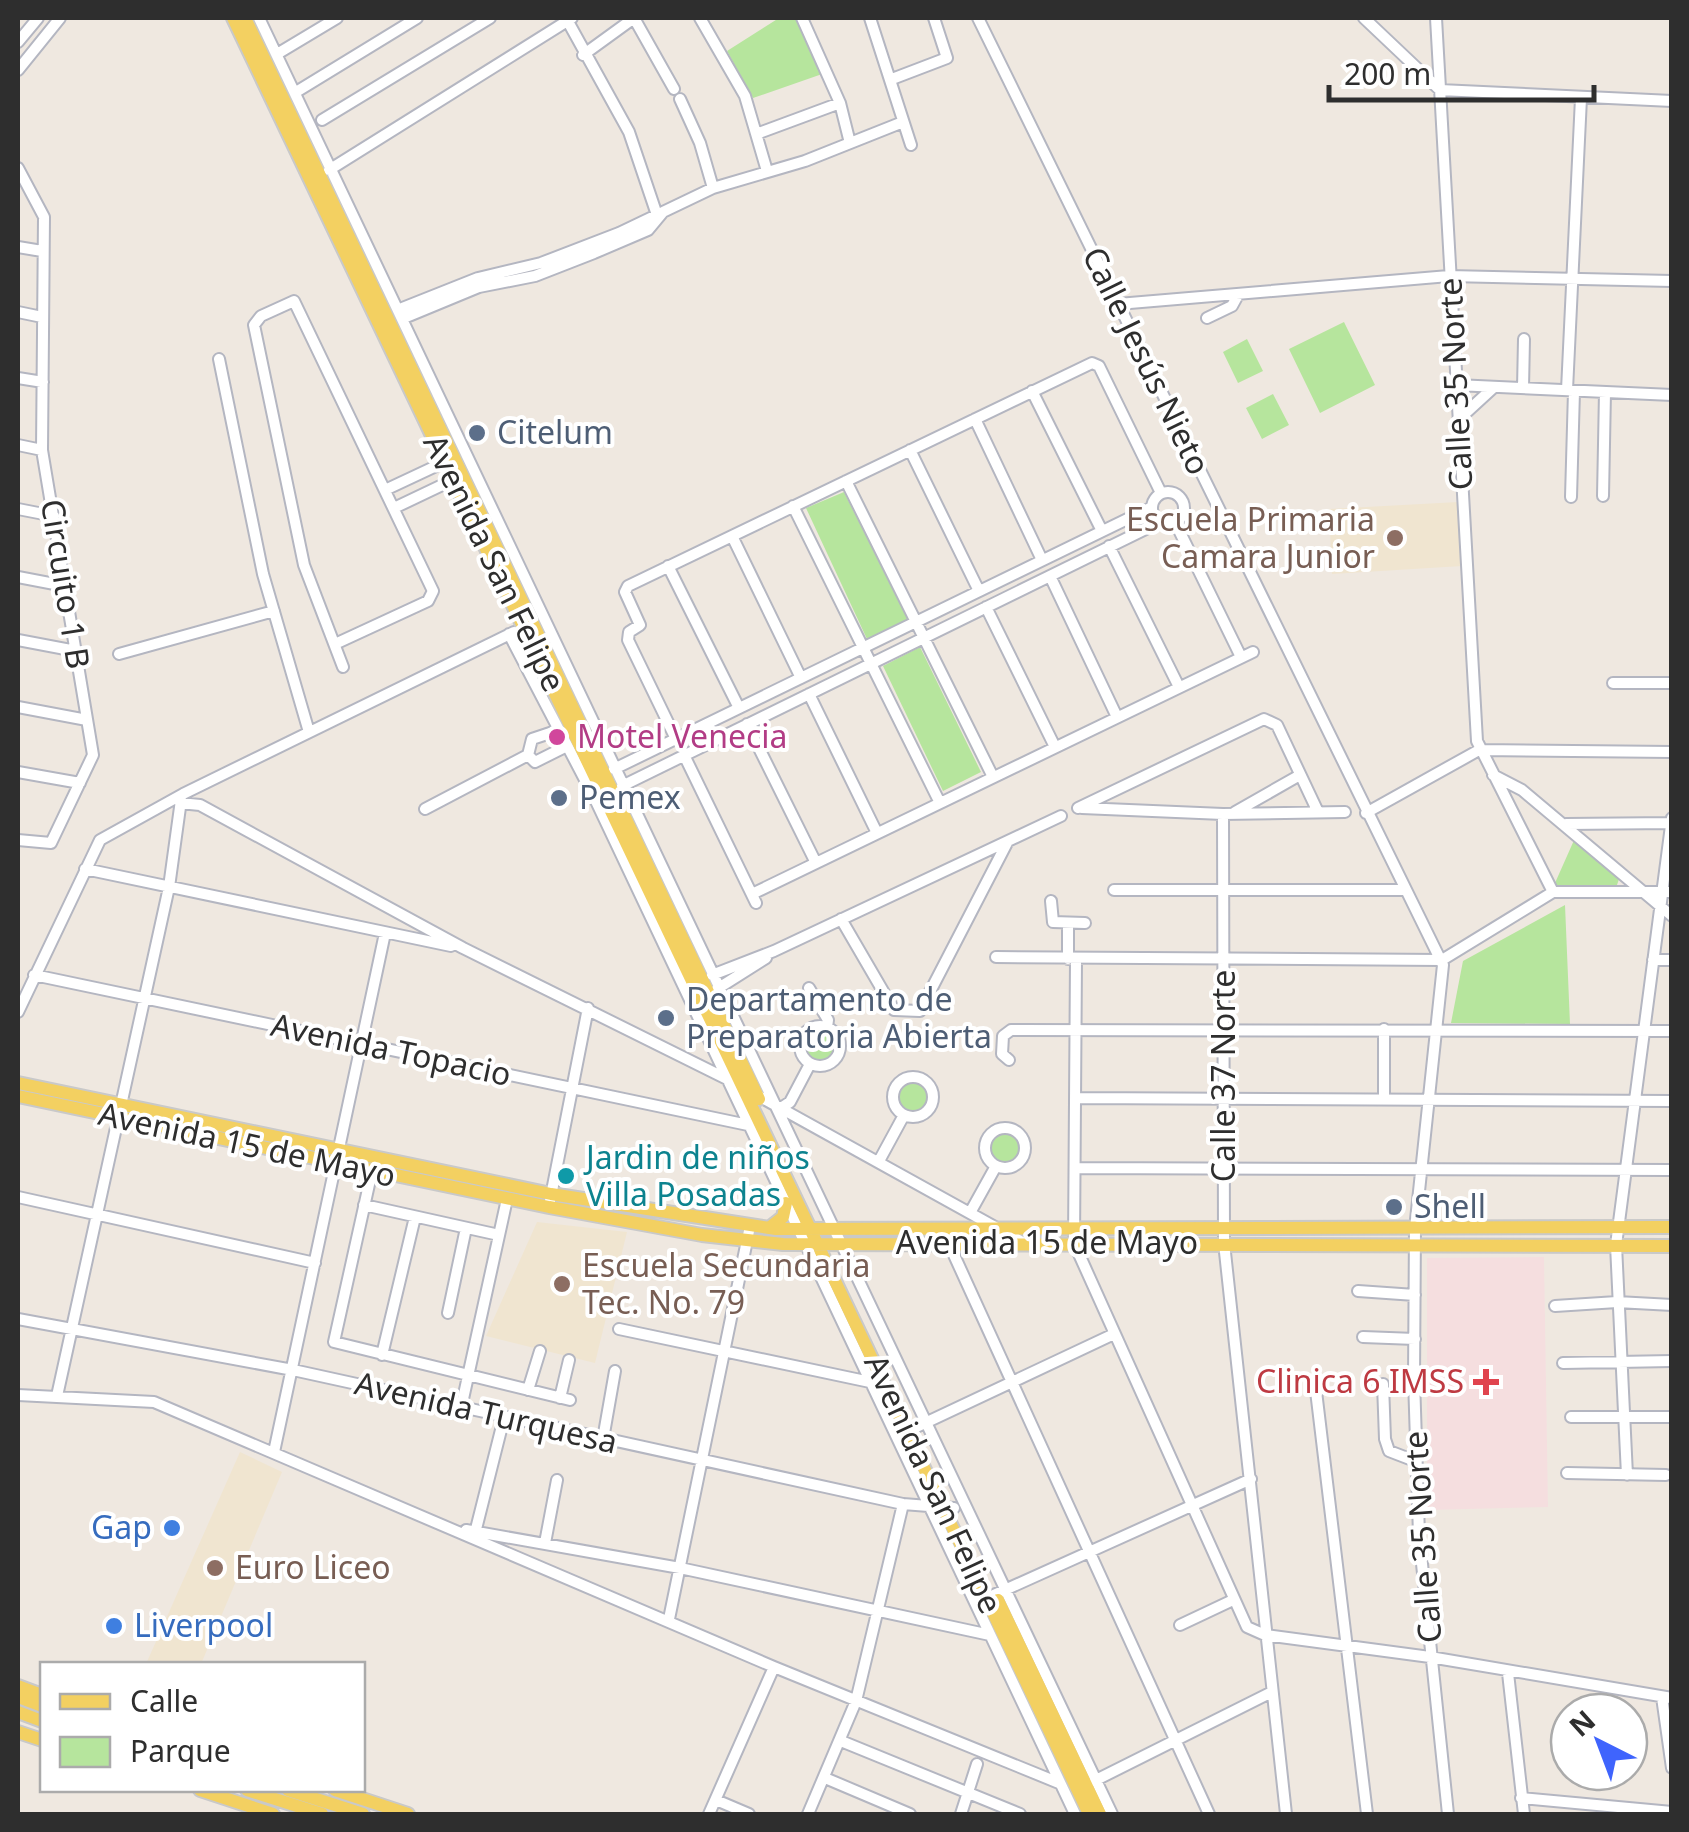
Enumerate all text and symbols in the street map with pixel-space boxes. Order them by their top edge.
scale bar [1329,40,1594,102]
text: 200 m [1344,53,1431,94]
street label: Calle Jesús Nieto [1074,239,1221,481]
street label: Calle 35 Norte [1427,277,1482,491]
place label: Citelum [497,410,613,453]
marker: Citelum [466,422,488,444]
street label: Avenida San Felipe [414,427,576,698]
street label: Circuito 1 B [32,496,101,672]
place label: Escuela Primaria Camara Junior [1126,497,1375,577]
marker: Escuela Primaria Camara Junior [1384,527,1406,549]
place label: Motel Venecia [577,714,788,757]
marker: Motel Venecia [546,726,568,748]
place label: Pemex [579,775,681,818]
marker: Pemex [548,787,570,809]
street label: Calle 37 Norte [1201,970,1244,1182]
place label: Departamento de Preparatoria Abierta [686,977,992,1057]
street label: Avenida Topacio [267,1002,515,1095]
marker: Departamento de Preparatoria Abierta [655,1007,677,1029]
street label: Avenida 15 de Mayo [95,1091,400,1196]
place label: Jardin de niños Villa Posadas [583,1135,810,1215]
marker: Jardin de niños Villa Posadas [555,1165,577,1187]
place label: Shell [1414,1184,1486,1227]
marker: Shell [1383,1196,1405,1218]
street label: Avenida 15 de Mayo [896,1220,1198,1263]
place label: Escuela Secundaria Tec. No. 79 [582,1243,870,1323]
marker: Escuela Secundaria Tec. No. 79 [551,1273,573,1295]
street label: Avenida San Felipe [855,1347,1013,1620]
place label: Clinica 6 IMSS [1256,1359,1464,1402]
street label: Avenida Turquesa [351,1360,622,1463]
marker: Clinica 6 IMSS [1473,1369,1499,1395]
street label: Calle 35 Norte [1393,1430,1450,1645]
place label: Gap [91,1505,152,1548]
marker: Gap [161,1517,183,1539]
place label: Euro Liceo [235,1545,391,1588]
marker: Euro Liceo [204,1557,226,1579]
place label: Liverpool [134,1603,273,1646]
marker: Liverpool [103,1615,125,1637]
legend [40,1662,365,1792]
text: Calle [130,1680,198,1721]
north arrow [1549,1692,1649,1792]
text: N [1560,1701,1603,1744]
text: Parque [130,1730,231,1771]

